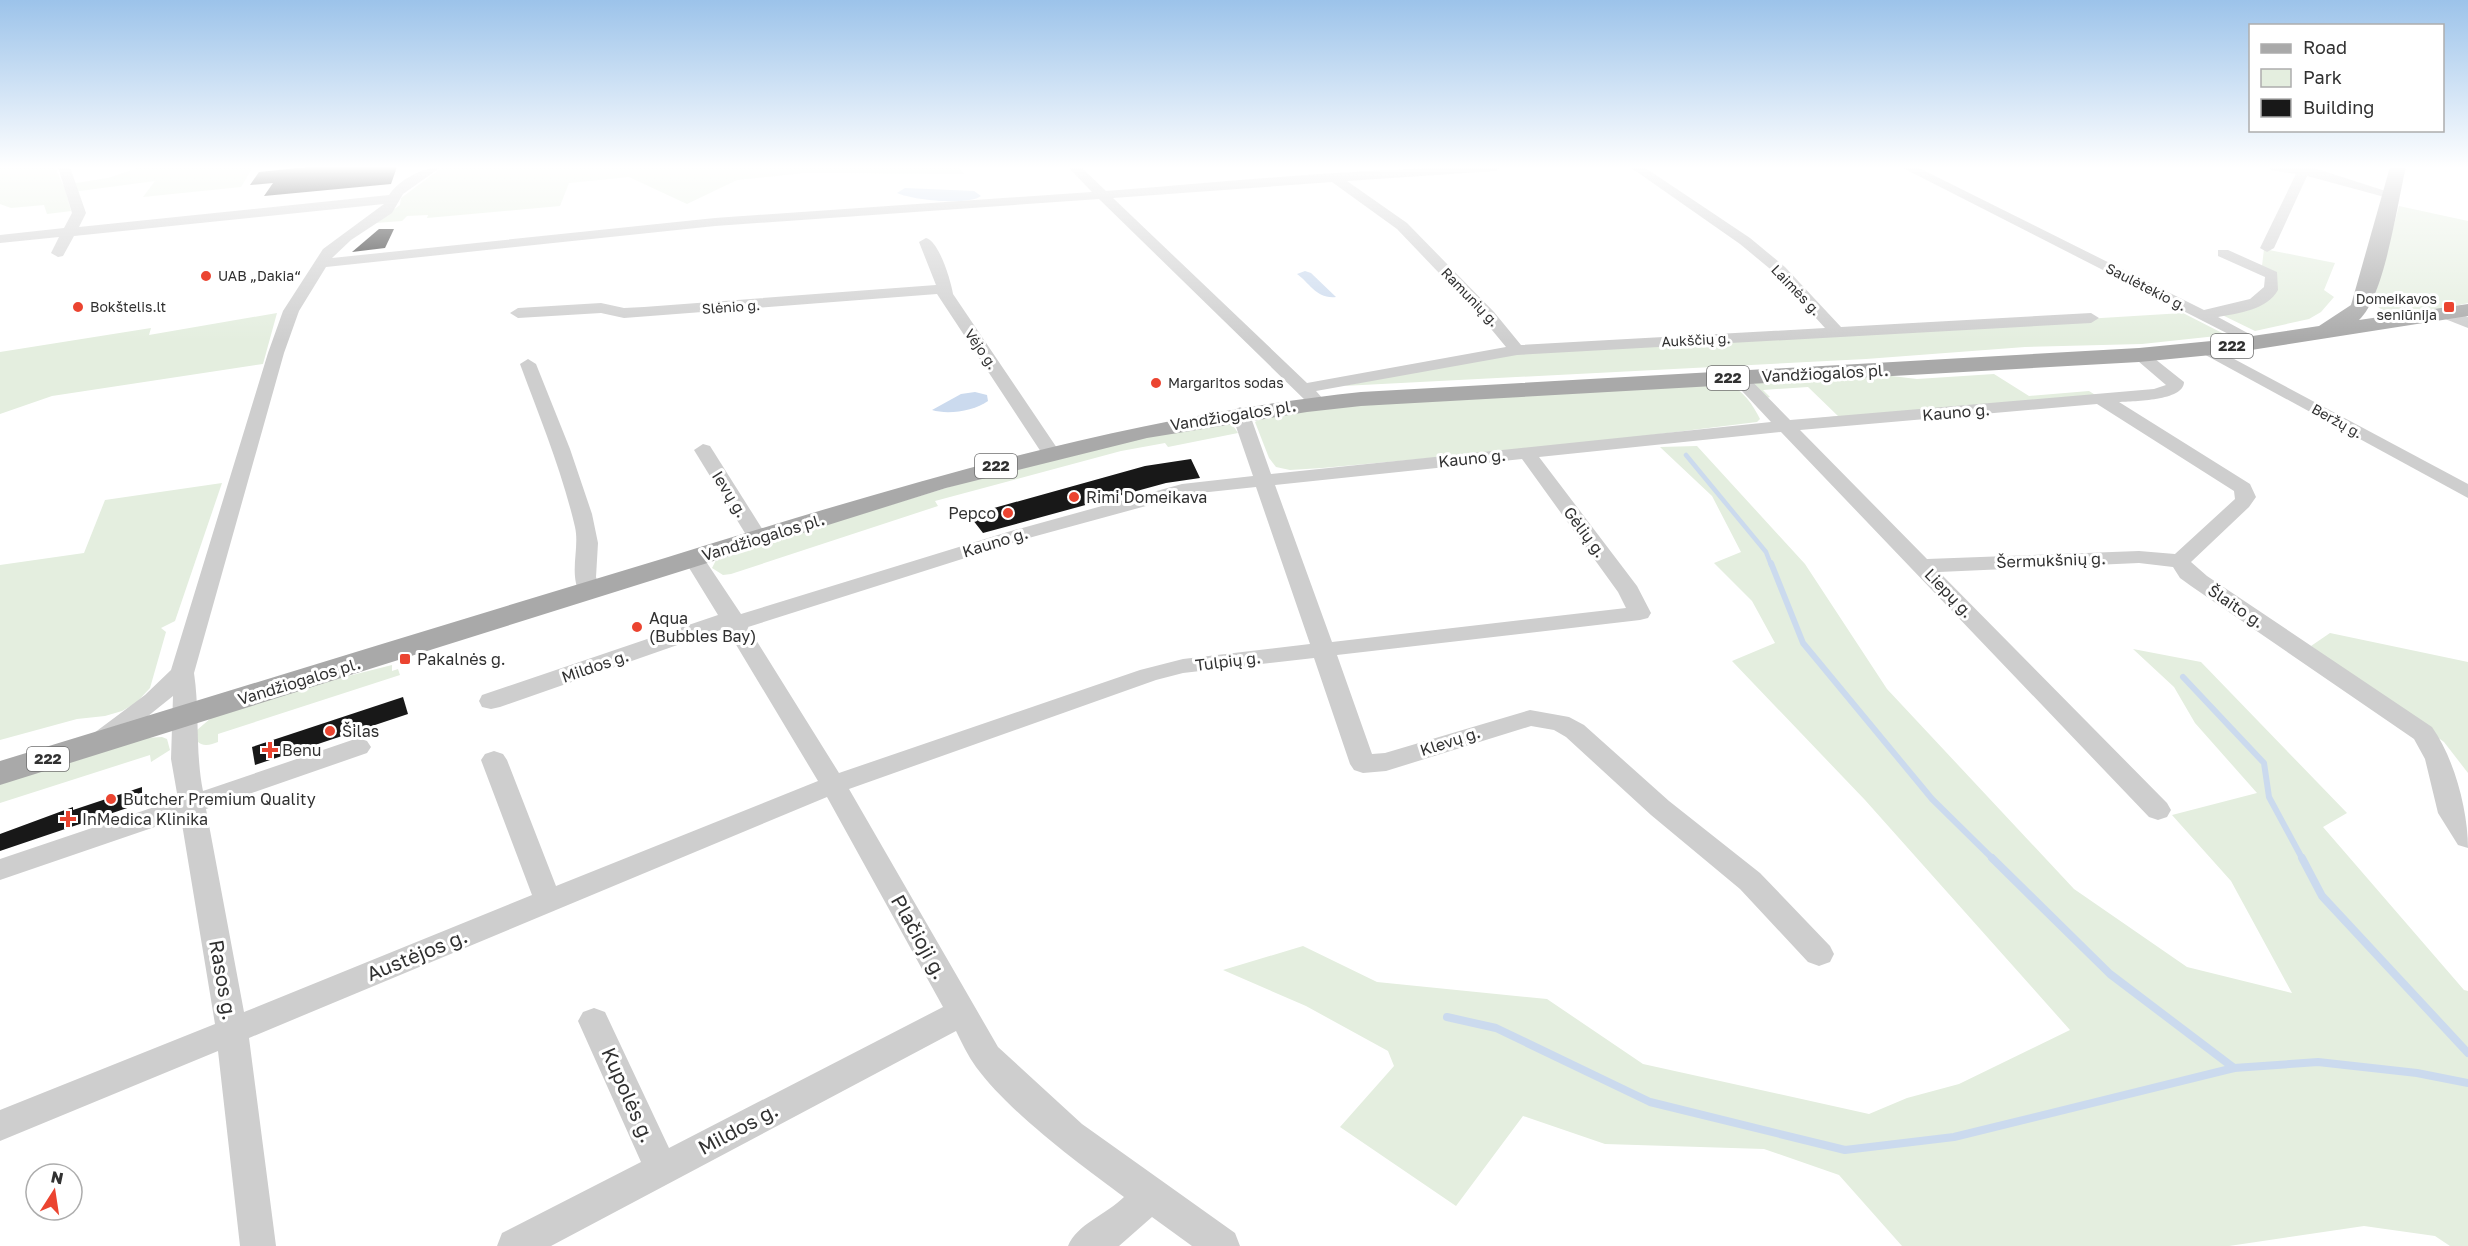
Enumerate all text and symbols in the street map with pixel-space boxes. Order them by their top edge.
legend [2249,24,2444,132]
text: Road [2303,36,2347,58]
text: Park [2303,66,2342,88]
text: Building [2303,96,2374,118]
street label: Saulėtekio g. [2103,259,2189,314]
street label: Laimės g. [1768,261,1825,319]
street label: Ramunių g. [1438,264,1503,330]
place label: UAB „Dakia“ [218,267,301,284]
marker: UAB „Dakia“ [199,269,213,283]
place label: Domeikavos seniūnija [2356,290,2437,323]
street label: Slėnio g. [701,296,761,317]
place label: Bokštelis.lt [90,298,166,315]
marker: Bokštelis.lt [71,300,85,314]
marker: Domeikavos seniūnija [2442,300,2456,314]
street label: Vėjo g. [962,325,1001,372]
street label: Aukščių g. [1661,329,1731,350]
road number: 222 [2211,334,2253,358]
street label: Vandžiogalos pl. [1761,360,1889,386]
road number: 222 [1707,366,1749,390]
place label: Margaritos sodas [1168,374,1284,391]
marker: Margaritos sodas [1149,376,1163,390]
street label: Vandžiogalos pl. [1169,395,1297,435]
street label: Kauno g. [1921,399,1991,425]
street label: Beržų g. [2309,400,2365,441]
street label: Kauno g. [1437,445,1507,471]
road number: 222 [975,454,1017,478]
street label: Ievų g. [708,467,752,521]
place label: Rimi Domeikava [1086,487,1207,507]
marker: Rimi Domeikava [1067,490,1081,504]
place label: Pepco [948,503,996,523]
street label: Gėlių g. [1559,503,1611,561]
marker: Pepco [1001,506,1015,520]
street label: Vandžiogalos pl. [699,509,827,565]
street label: Kauno g. [960,523,1030,561]
street label: Šermukšnių g. [1996,548,2106,572]
street label: Liepų g. [1921,564,1977,622]
street label: Šlaito g. [2204,580,2268,632]
place label: Aqua (Bubbles Bay) [649,608,756,646]
marker: Aqua (Bubbles Bay) [630,620,644,634]
street label: Mildos g. [559,645,631,687]
street label: Tulpių g. [1194,647,1262,675]
place label: Pakalnės g. [417,649,506,669]
marker: Pakalnės g. [398,652,412,666]
street label: Vandžiogalos pl. [235,653,363,709]
place label: Šilas [342,721,379,741]
street label: Klevų g. [1417,722,1483,760]
marker: Šilas [323,724,337,738]
place label: Benu [282,740,322,760]
marker: Benu [263,743,277,757]
road number: 222 [27,747,69,771]
place label: Butcher Premium Quality [123,789,316,809]
marker: Butcher Premium Quality [104,792,118,806]
place label: InMedica Klinika [82,809,208,829]
marker: InMedica Klinika [59,810,77,828]
street label: Plačioji g. [887,890,953,983]
street label: Austėjos g. [363,923,471,985]
street label: Rasos g. [205,938,243,1022]
street label: Kupolės g. [597,1043,661,1146]
street label: Mildos g. [694,1097,782,1159]
north arrow [24,1162,84,1222]
text: N [49,1166,65,1188]

